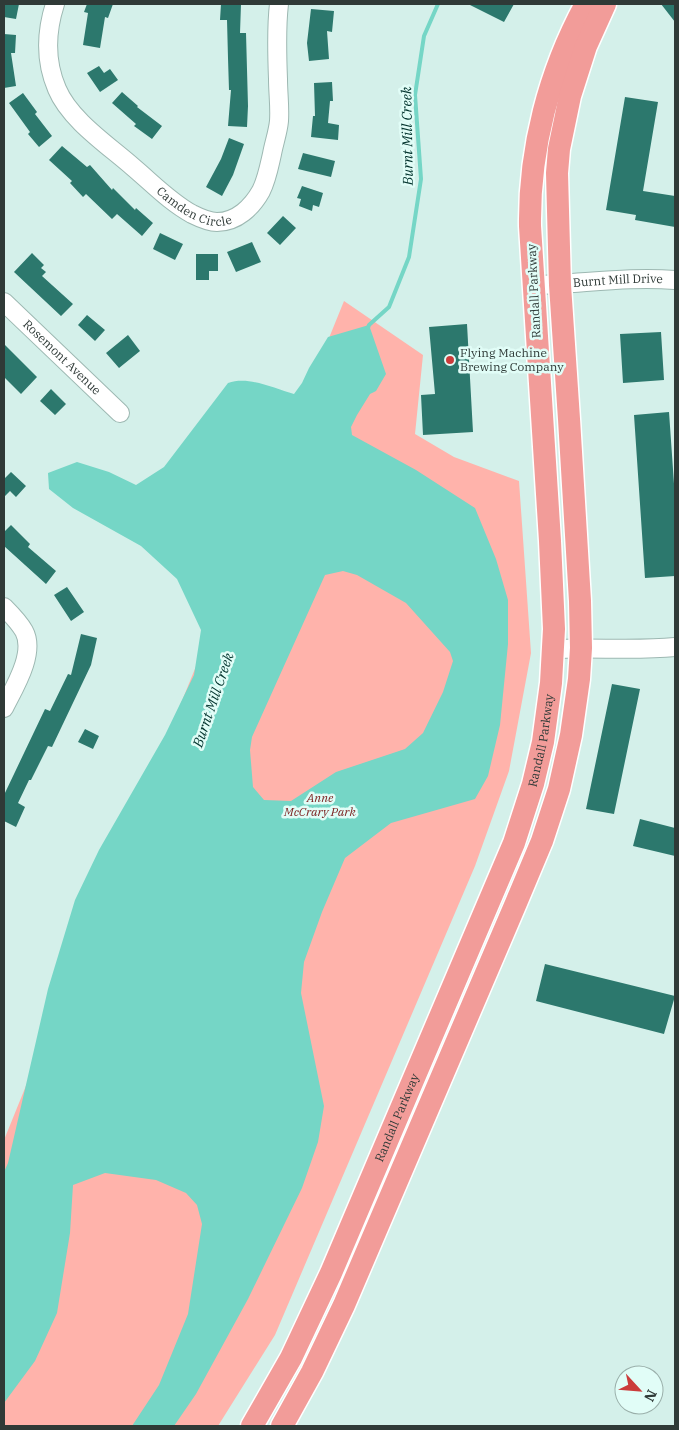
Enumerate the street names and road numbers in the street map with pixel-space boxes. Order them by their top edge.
street label: Camden Circle [154,183,233,229]
street label: Randall Parkway [524,243,543,339]
street label: Burnt Mill Drive [572,271,663,290]
street label: Rosemont Avenue [20,316,104,398]
street label: Randall Parkway [525,692,557,788]
street label: Randall Parkway [371,1071,422,1164]

